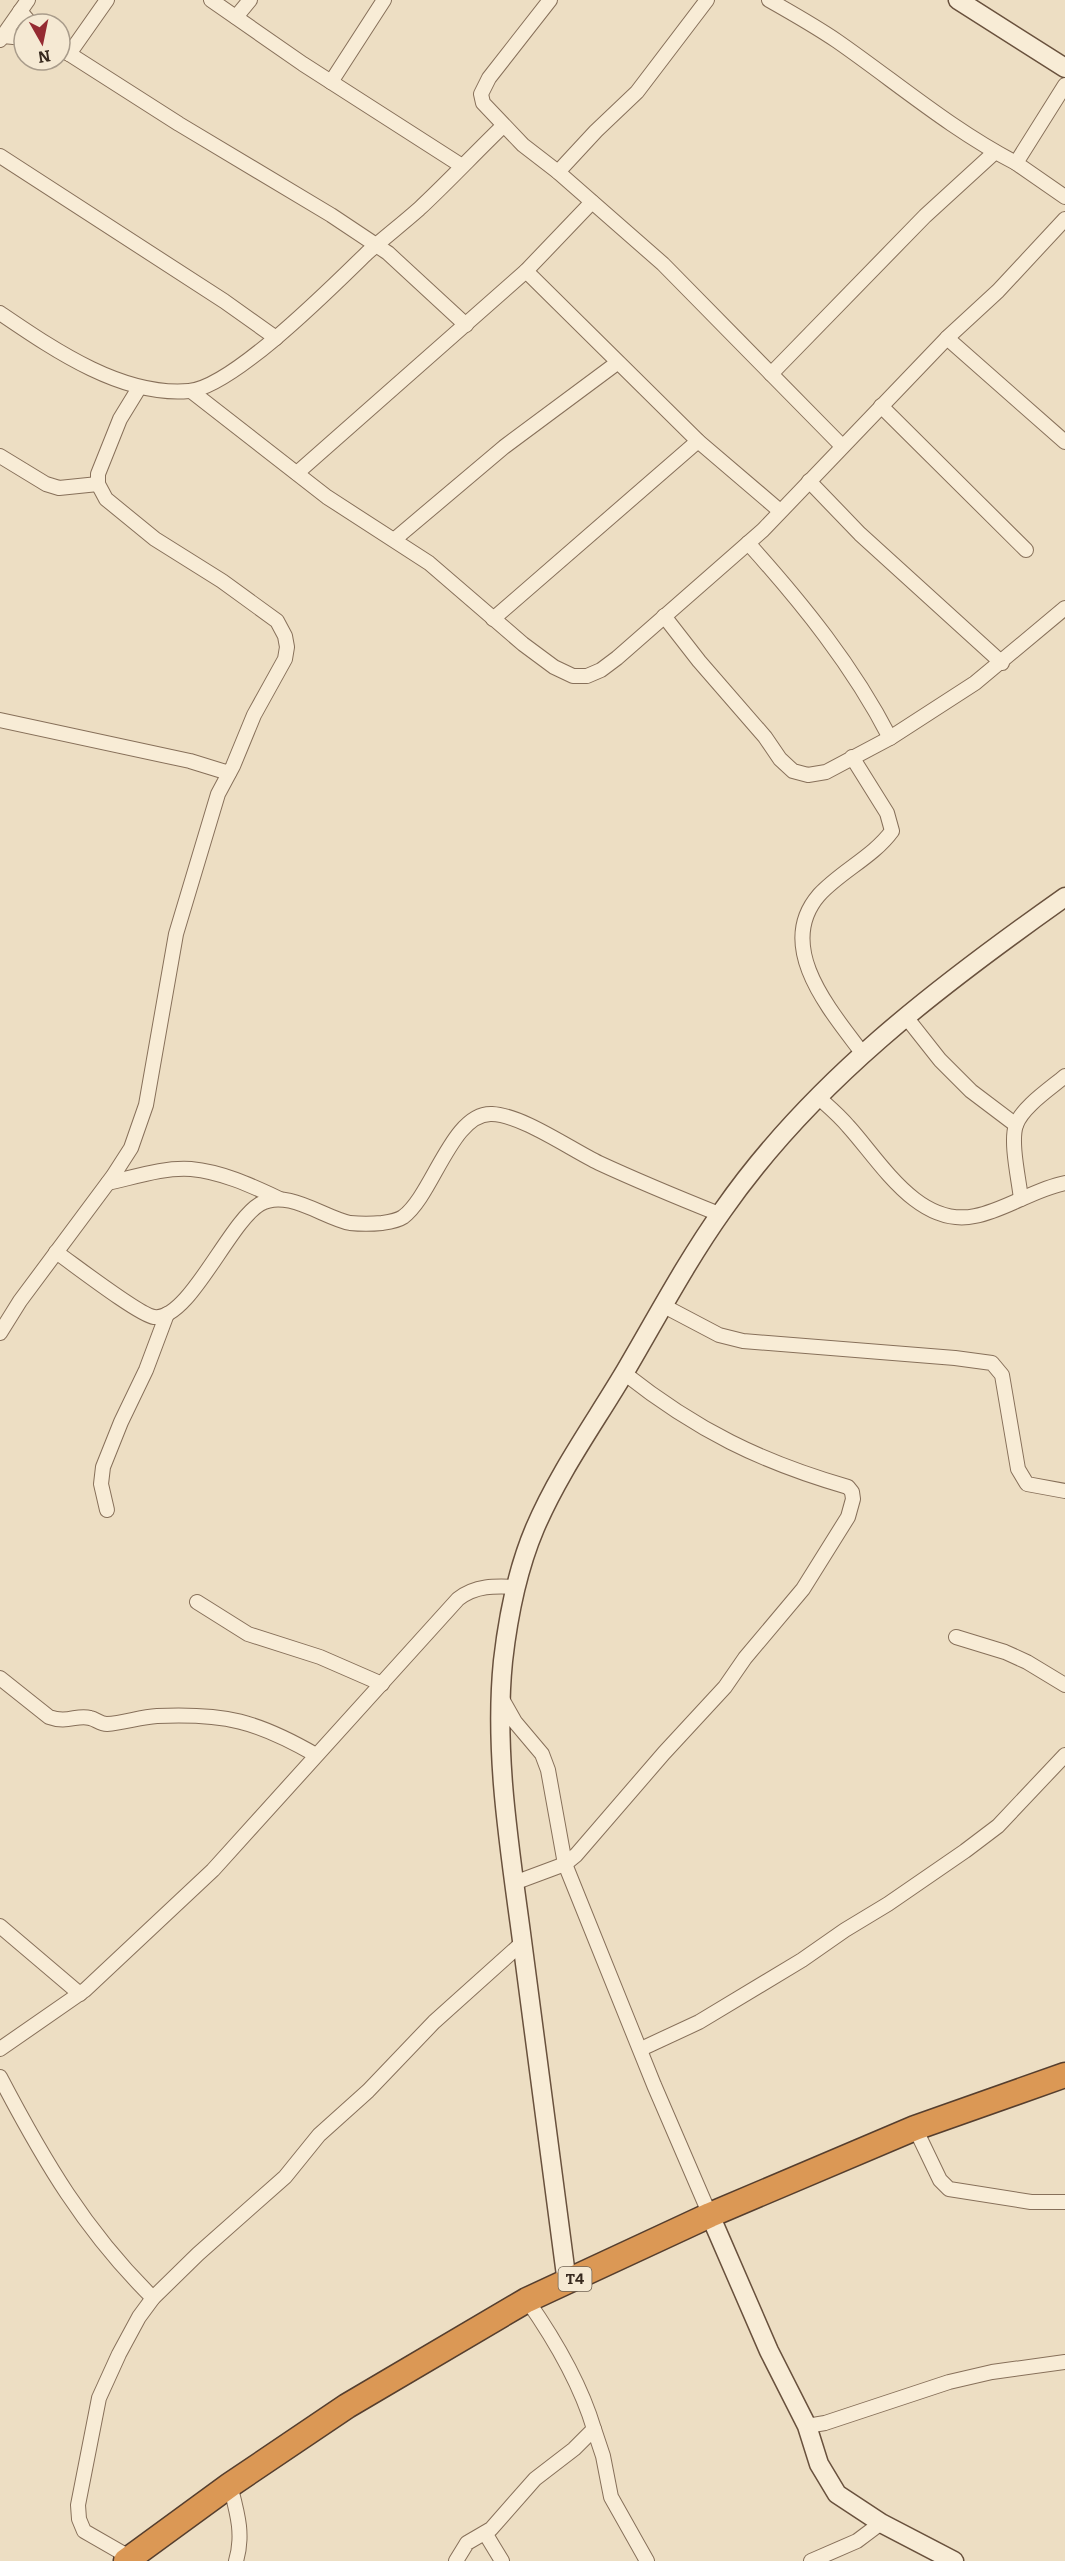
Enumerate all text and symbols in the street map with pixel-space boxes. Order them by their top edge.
north arrow [12,12,72,72]
text: N [37,46,52,67]
road number: T4 [558,2267,592,2291]

